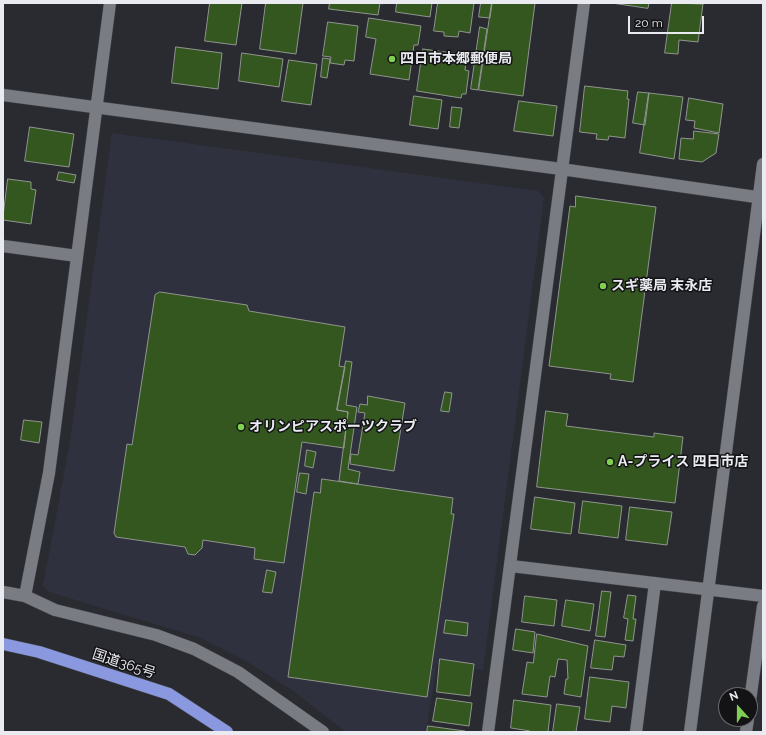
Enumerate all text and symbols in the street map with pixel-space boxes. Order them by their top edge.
scale bar [630,8,706,34]
text: 20 m [635,16,663,30]
place label: 四日市本郷郵便局 [400,51,512,67]
marker: 四日市本郷郵便局 [387,54,397,64]
place label: スギ薬局 末永店 [611,278,712,294]
marker: スギ薬局 末永店 [598,281,608,291]
place label: オリンピアスポーツクラブ [249,419,417,435]
marker: オリンピアスポーツクラブ [236,422,246,432]
place label: A-プライス 四日市店 [618,454,749,470]
marker: A-プライス 四日市店 [605,457,615,467]
street label: 国道365号 [90,646,158,682]
north arrow [718,687,758,727]
text: N [728,689,740,704]

